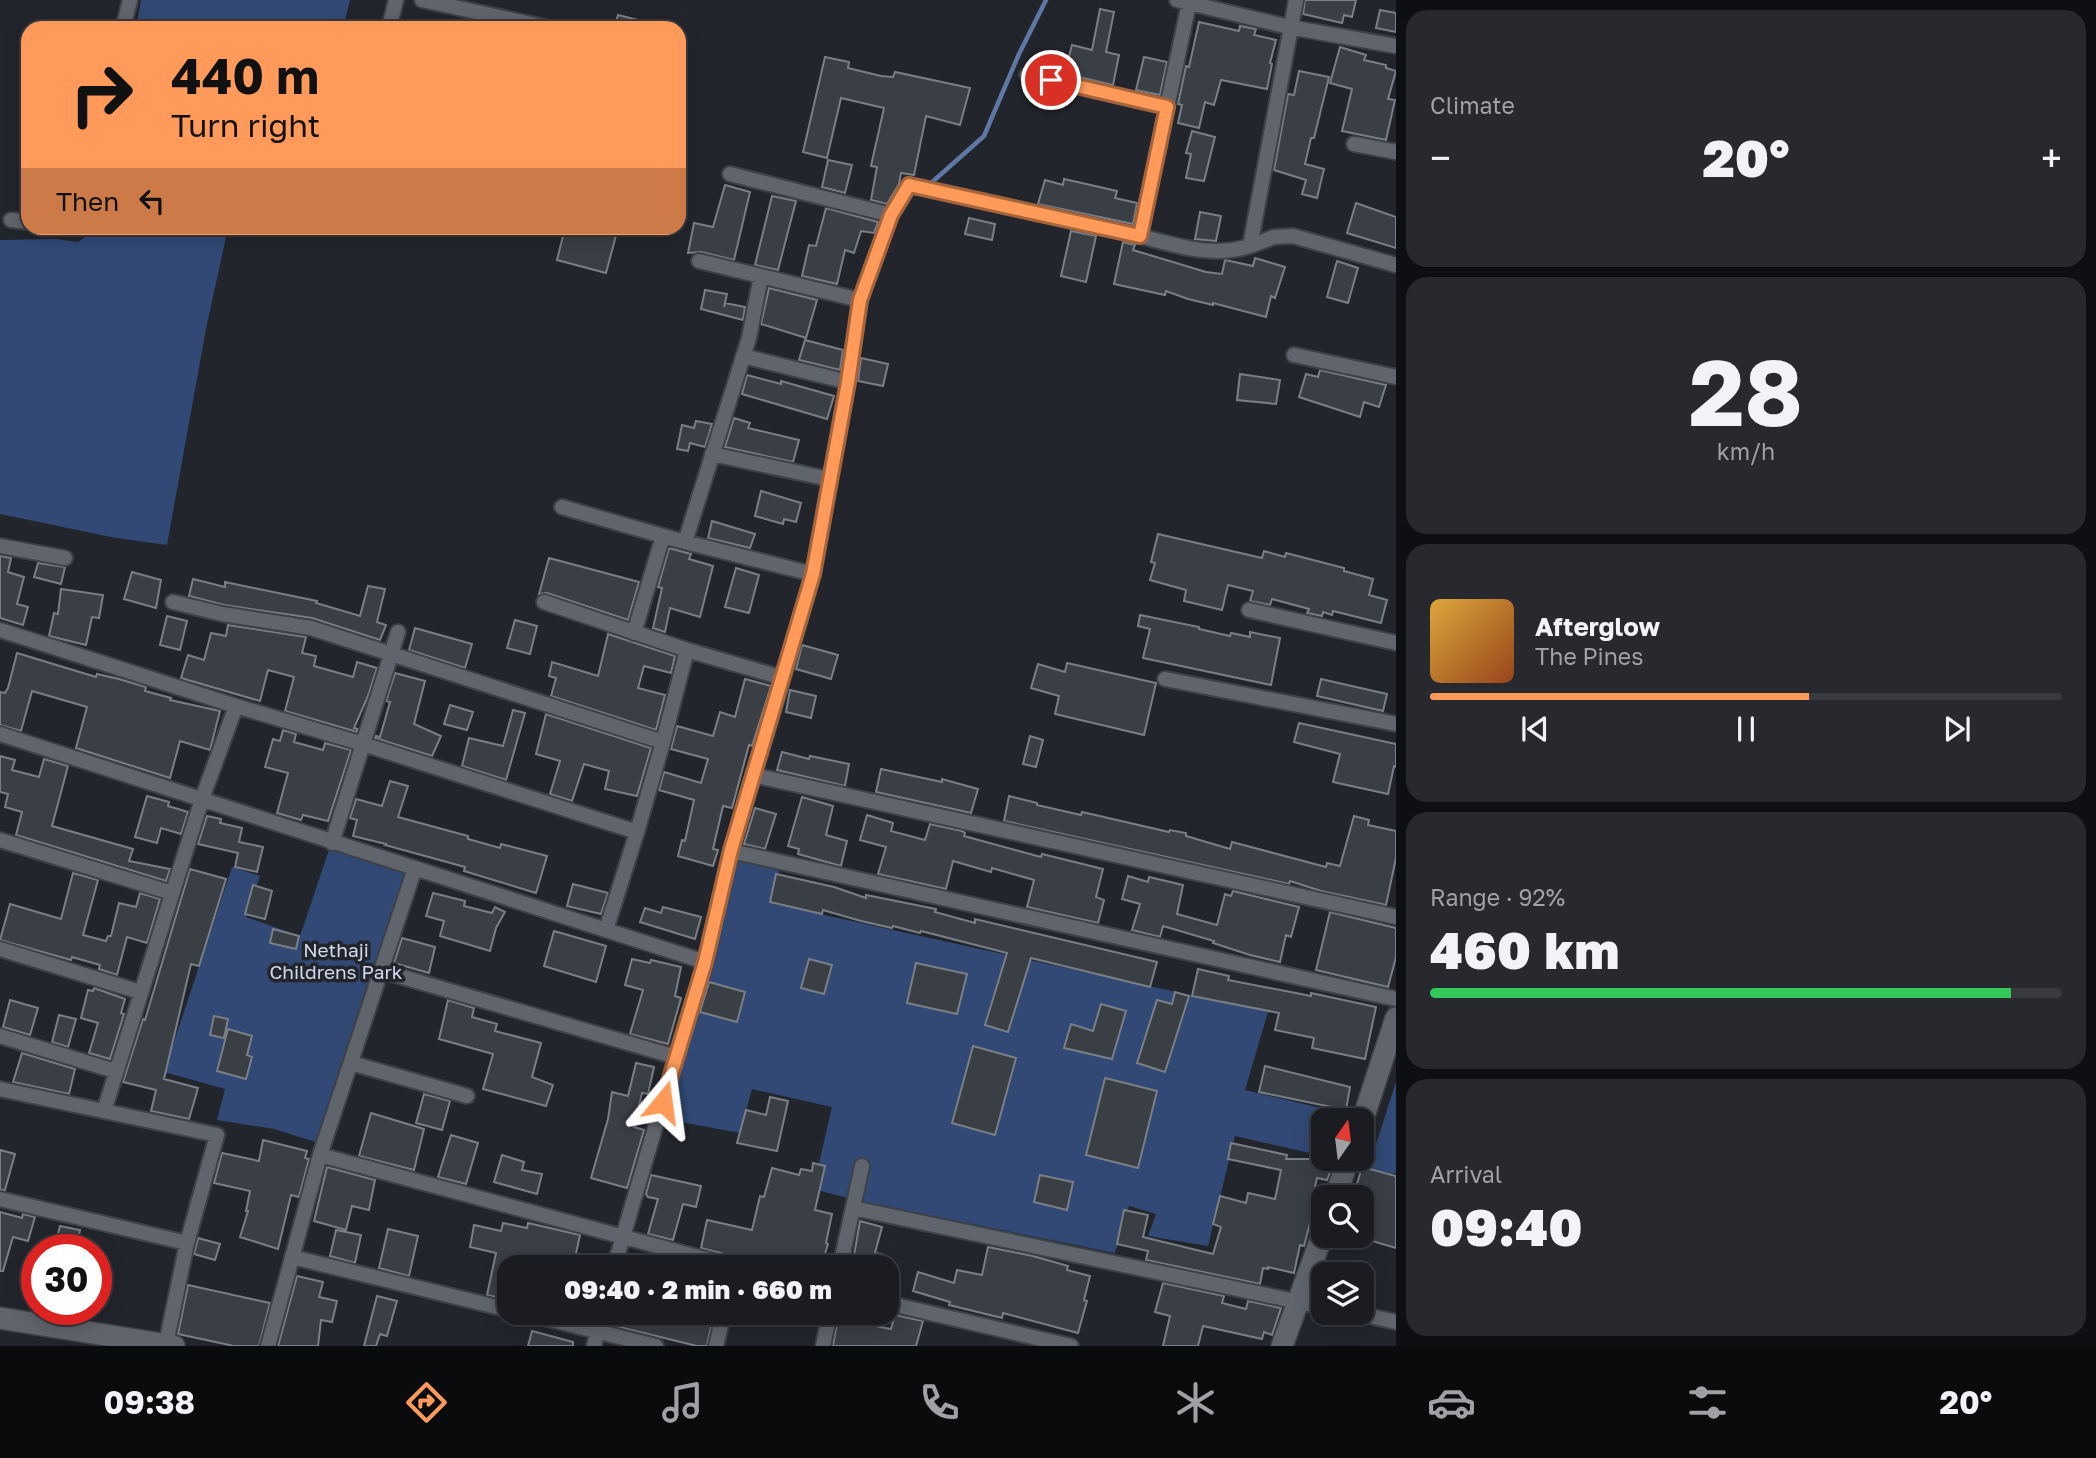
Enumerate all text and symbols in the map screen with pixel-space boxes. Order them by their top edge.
text: 440 m [171,46,319,105]
icon: right [56,49,147,140]
pin [1021,50,1081,110]
icon: arrive [1032,61,1070,99]
text: Climate [1430,91,1515,119]
text: Turn right [171,106,320,144]
text: 20° [1703,126,1789,188]
text: − [1430,135,1451,180]
text: + [2041,135,2062,180]
icon: left [133,182,171,220]
text: Then [56,186,119,217]
text: 28 [1689,337,1803,446]
text: km/h [1717,437,1775,465]
text: Afterglow [1535,611,1660,642]
text: The Pines [1535,642,1643,670]
icon: previous [1516,710,1554,748]
icon: pause [1727,710,1765,748]
icon: next [1938,710,1976,748]
text: Range · 92% [1430,883,1565,911]
text: 460 km [1430,918,1619,980]
park label: Nethaji Childrens Park [269,938,403,983]
position arrow [626,1065,700,1139]
north arrow [1311,1108,1374,1171]
map controls [1311,1108,1374,1325]
text: Arrival [1430,1160,1502,1188]
button: search [1311,1185,1374,1248]
text: 09:40 [1430,1195,1583,1257]
speed limit sign: 30 [21,1234,112,1325]
button: layers [1311,1262,1374,1325]
text: 09:40 · 2 min · 660 m [564,1274,832,1305]
icon: directions [402,1378,451,1427]
icon: music [658,1378,707,1427]
icon: phone [915,1378,964,1427]
icon: climate [1171,1378,1220,1427]
icon: car [1427,1378,1476,1427]
icon: filters [1683,1378,1732,1427]
text: 09:38 [104,1383,195,1421]
text: 20° [1940,1383,1992,1421]

